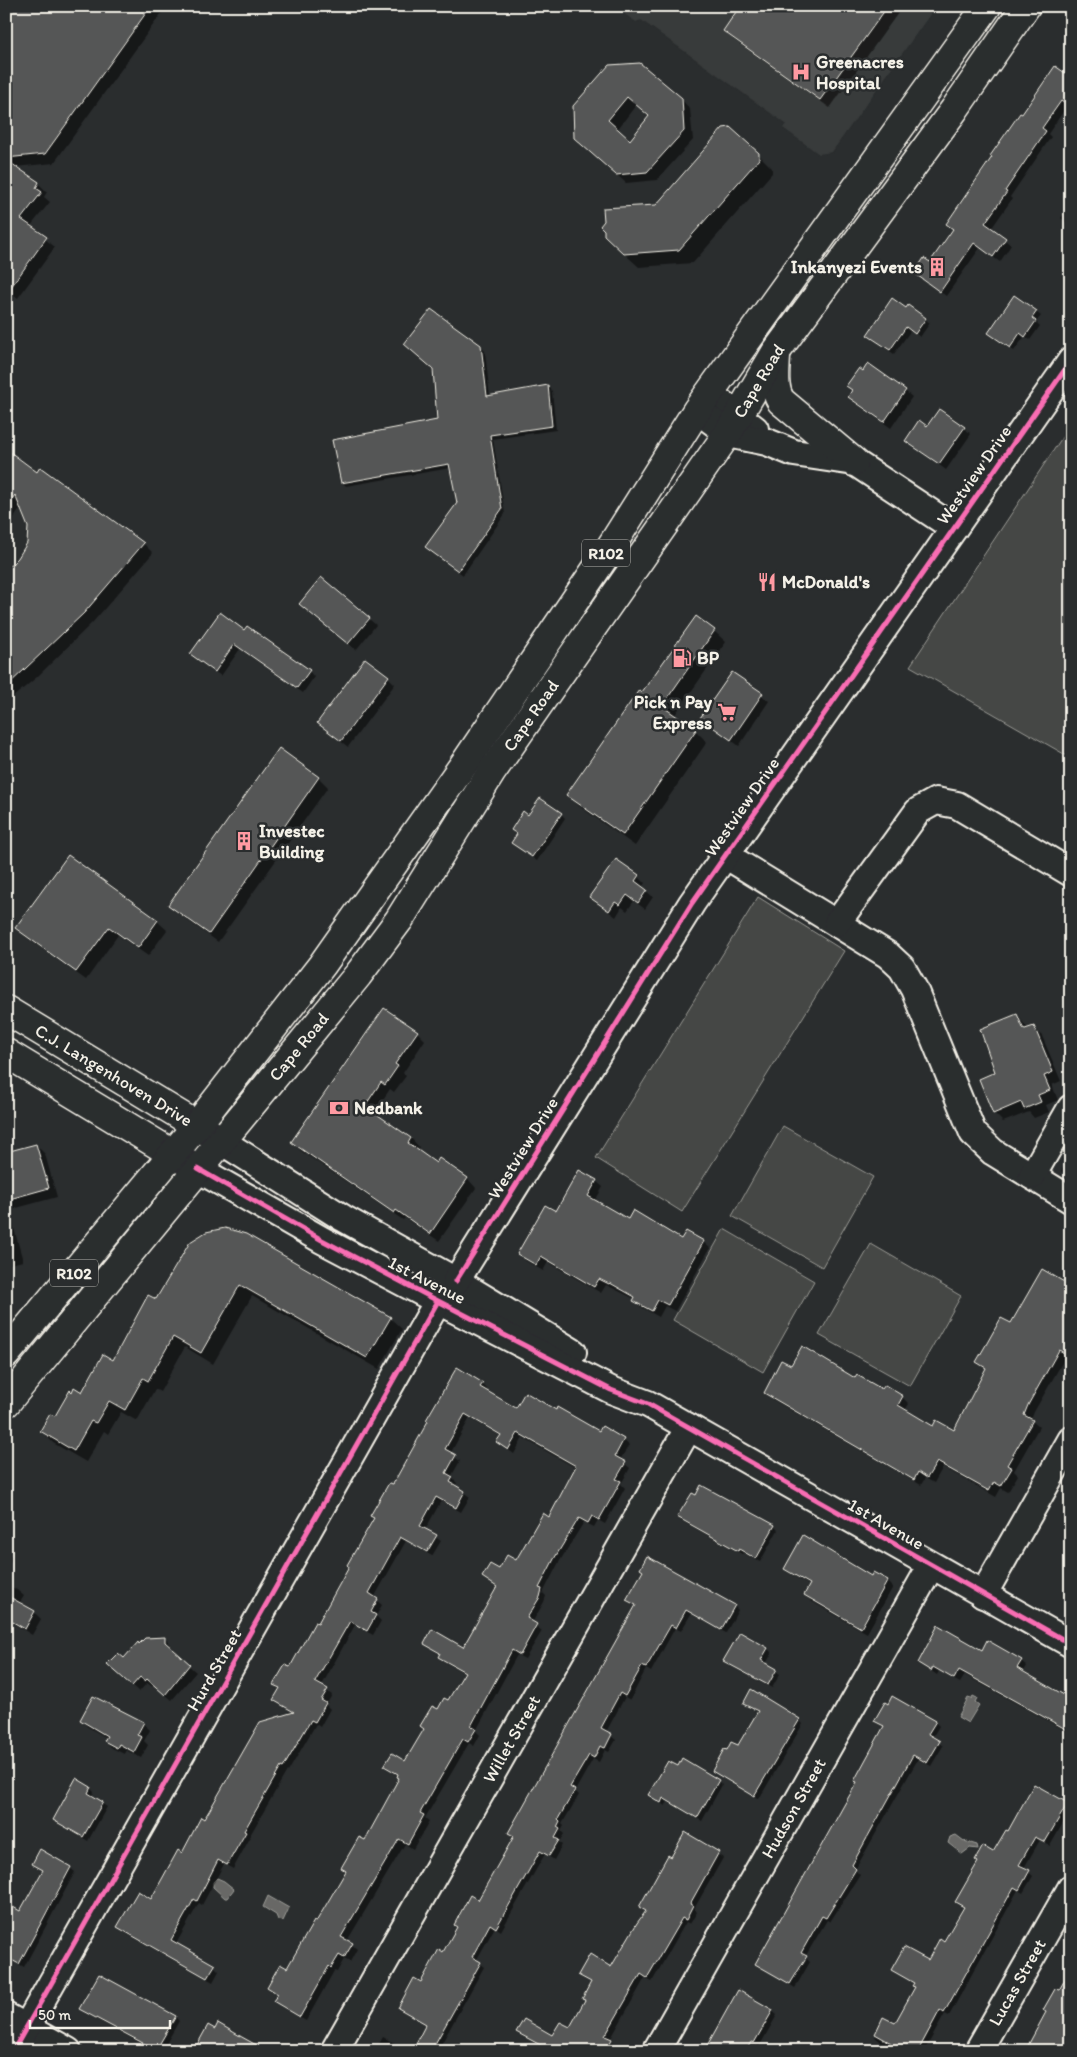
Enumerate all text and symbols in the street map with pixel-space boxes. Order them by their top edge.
place label: Greenacres Hospital [816,51,904,94]
hospital icon: Greenacres Hospital [790,61,812,83]
place label: Inkanyezi Events [791,256,922,278]
building icon: Inkanyezi Events [926,256,948,278]
street label: Cape Road [728,339,789,422]
street label: Westview Drive [932,421,1016,529]
road number: R102 [582,540,630,566]
restaurant icon: McDonald's [756,571,778,593]
place label: McDonald's [782,571,870,593]
fuel station icon: BP [671,647,693,669]
place label: BP [697,647,720,669]
street label: Cape Road [498,675,564,756]
place label: Pick n Pay Express [634,691,713,734]
supermarket icon: Pick n Pay Express [716,701,738,723]
street label: Westview Drive [700,753,784,861]
place label: Investec Building [259,820,325,863]
building icon: Investec Building [233,830,255,852]
street label: Cape Road [264,1008,334,1086]
street label: C.J. Langenhoven Drive [31,1019,197,1131]
street label: Westview Drive [483,1093,563,1203]
bank icon: Nedbank [328,1097,350,1119]
place label: Nedbank [354,1097,423,1119]
street label: 1st Avenue [384,1251,470,1309]
road number: R102 [50,1260,98,1286]
street label: 1st Avenue [844,1493,928,1555]
street label: Hurd Street [182,1625,246,1715]
street label: Willet Street [478,1691,545,1787]
street label: Hudson Street [757,1754,831,1862]
street label: Lucas Street [984,1935,1051,2030]
scale bar [30,1997,170,2029]
text: 50 m [38,2006,71,2024]

